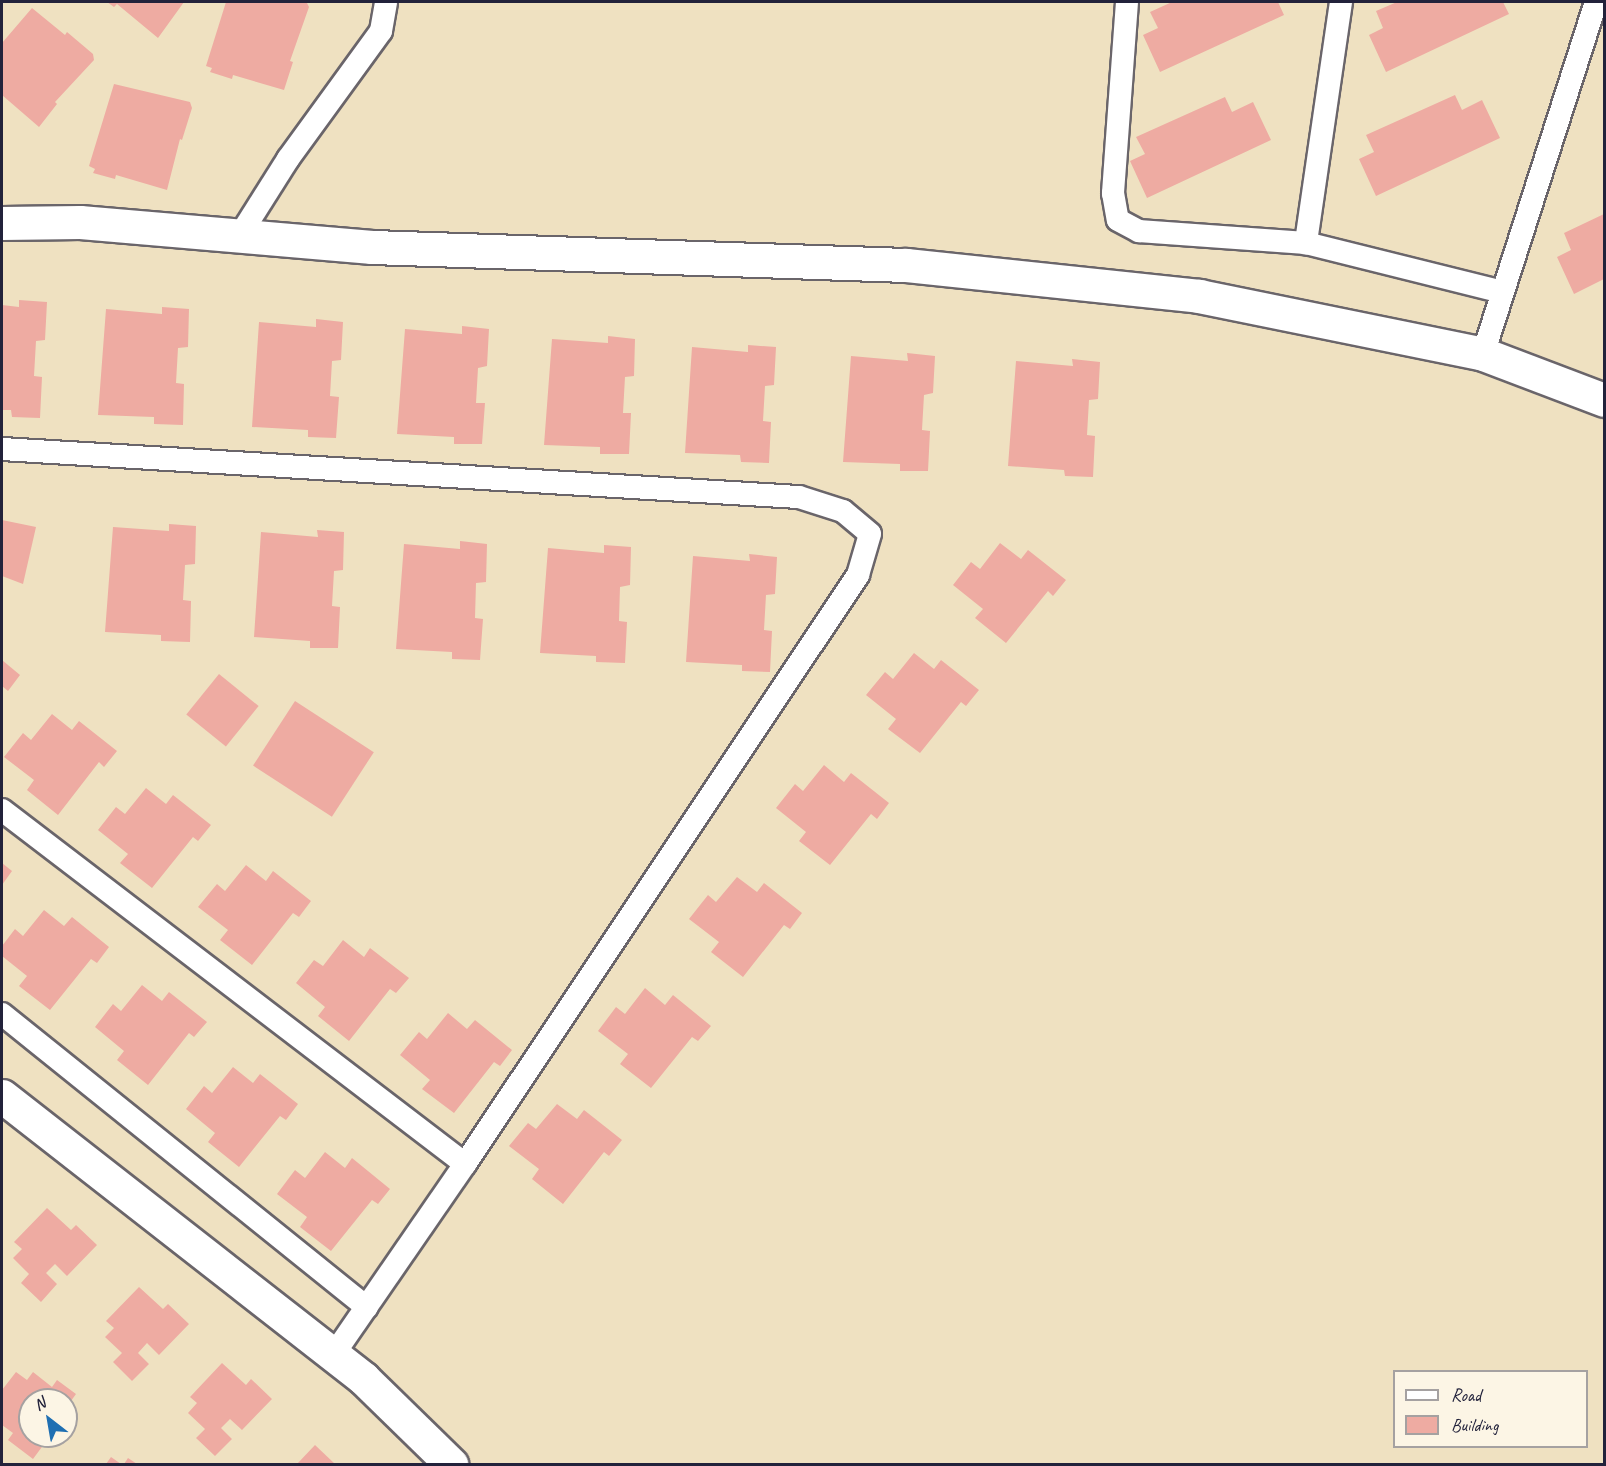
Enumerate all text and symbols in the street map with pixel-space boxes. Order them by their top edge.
legend [1393,1370,1588,1448]
text: Road [1451,1384,1481,1406]
north arrow [18,1388,78,1448]
text: N [30,1393,49,1415]
text: Building [1451,1414,1498,1436]

